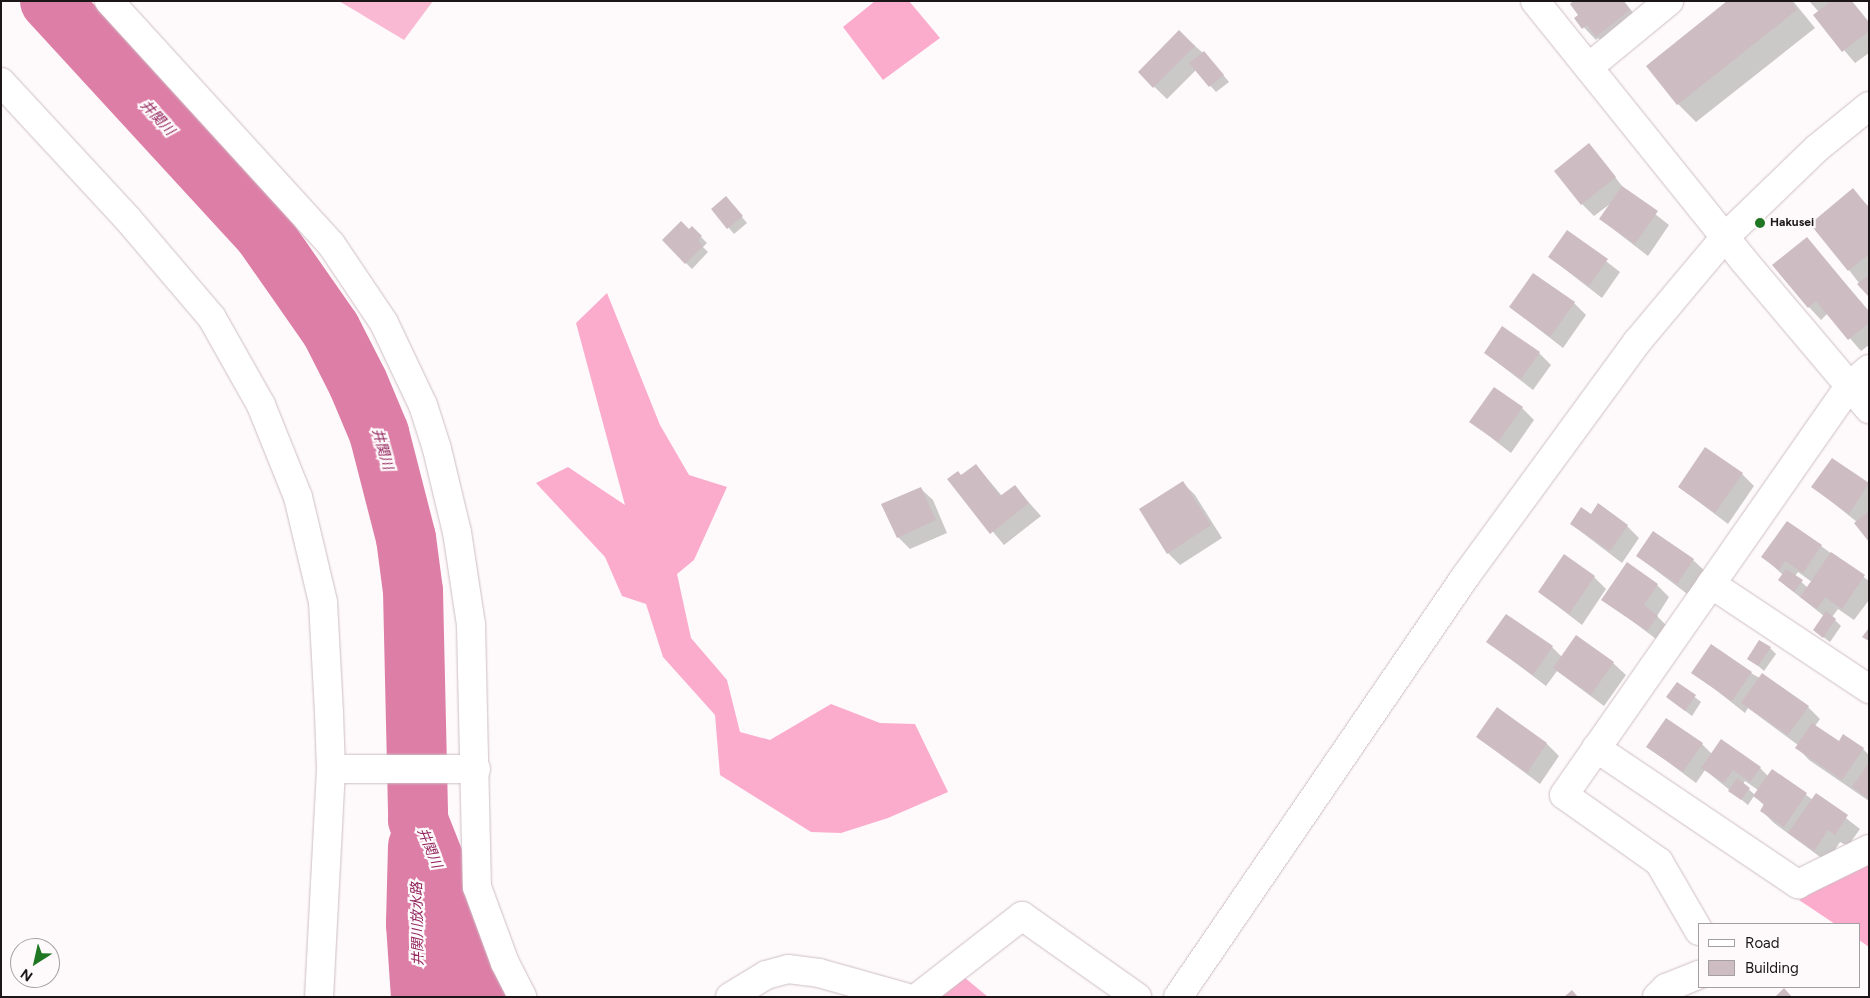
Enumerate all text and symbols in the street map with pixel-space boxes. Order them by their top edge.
water label: 井関川 [137,97,177,139]
place label: Hakusei [1770,216,1814,230]
marker: Hakusei [1754,217,1766,229]
water label: 井関川 [368,426,396,472]
water label: 井関川 [413,825,445,871]
water label: 井関川放水路 [409,882,427,966]
legend [1698,923,1860,988]
text: Road [1745,934,1780,952]
north arrow [10,938,60,988]
text: Building [1745,959,1799,977]
text: N [17,965,36,985]

